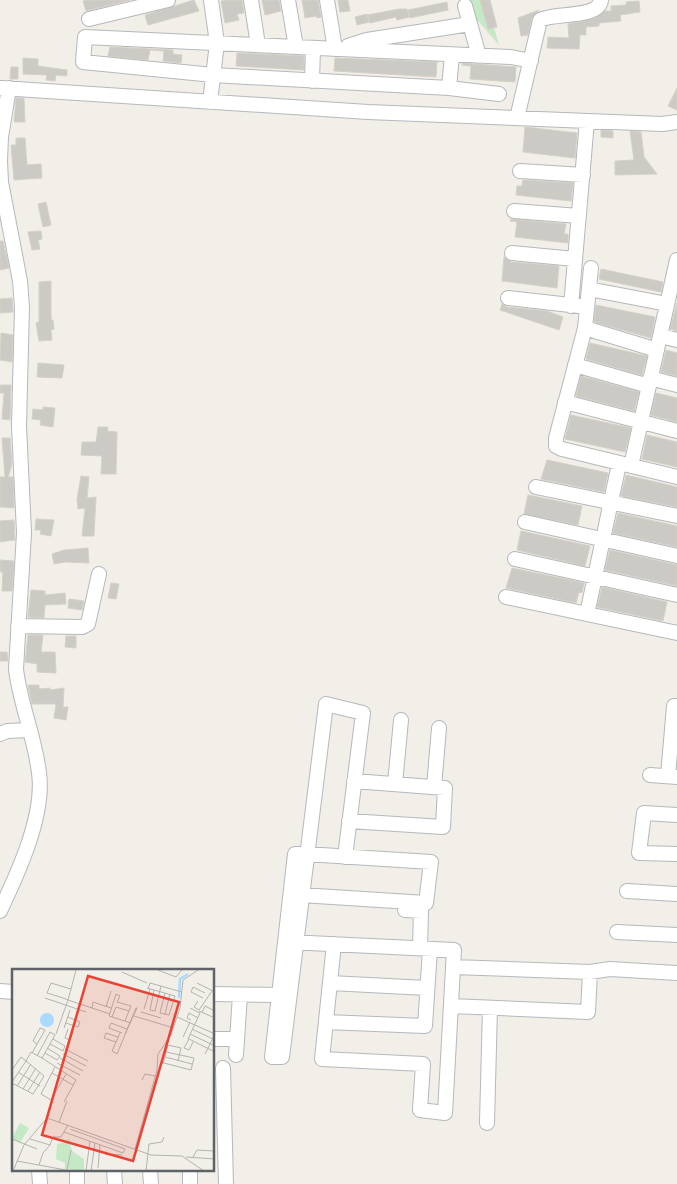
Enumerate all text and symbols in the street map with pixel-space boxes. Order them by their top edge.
inset map [12,969,215,1172]

